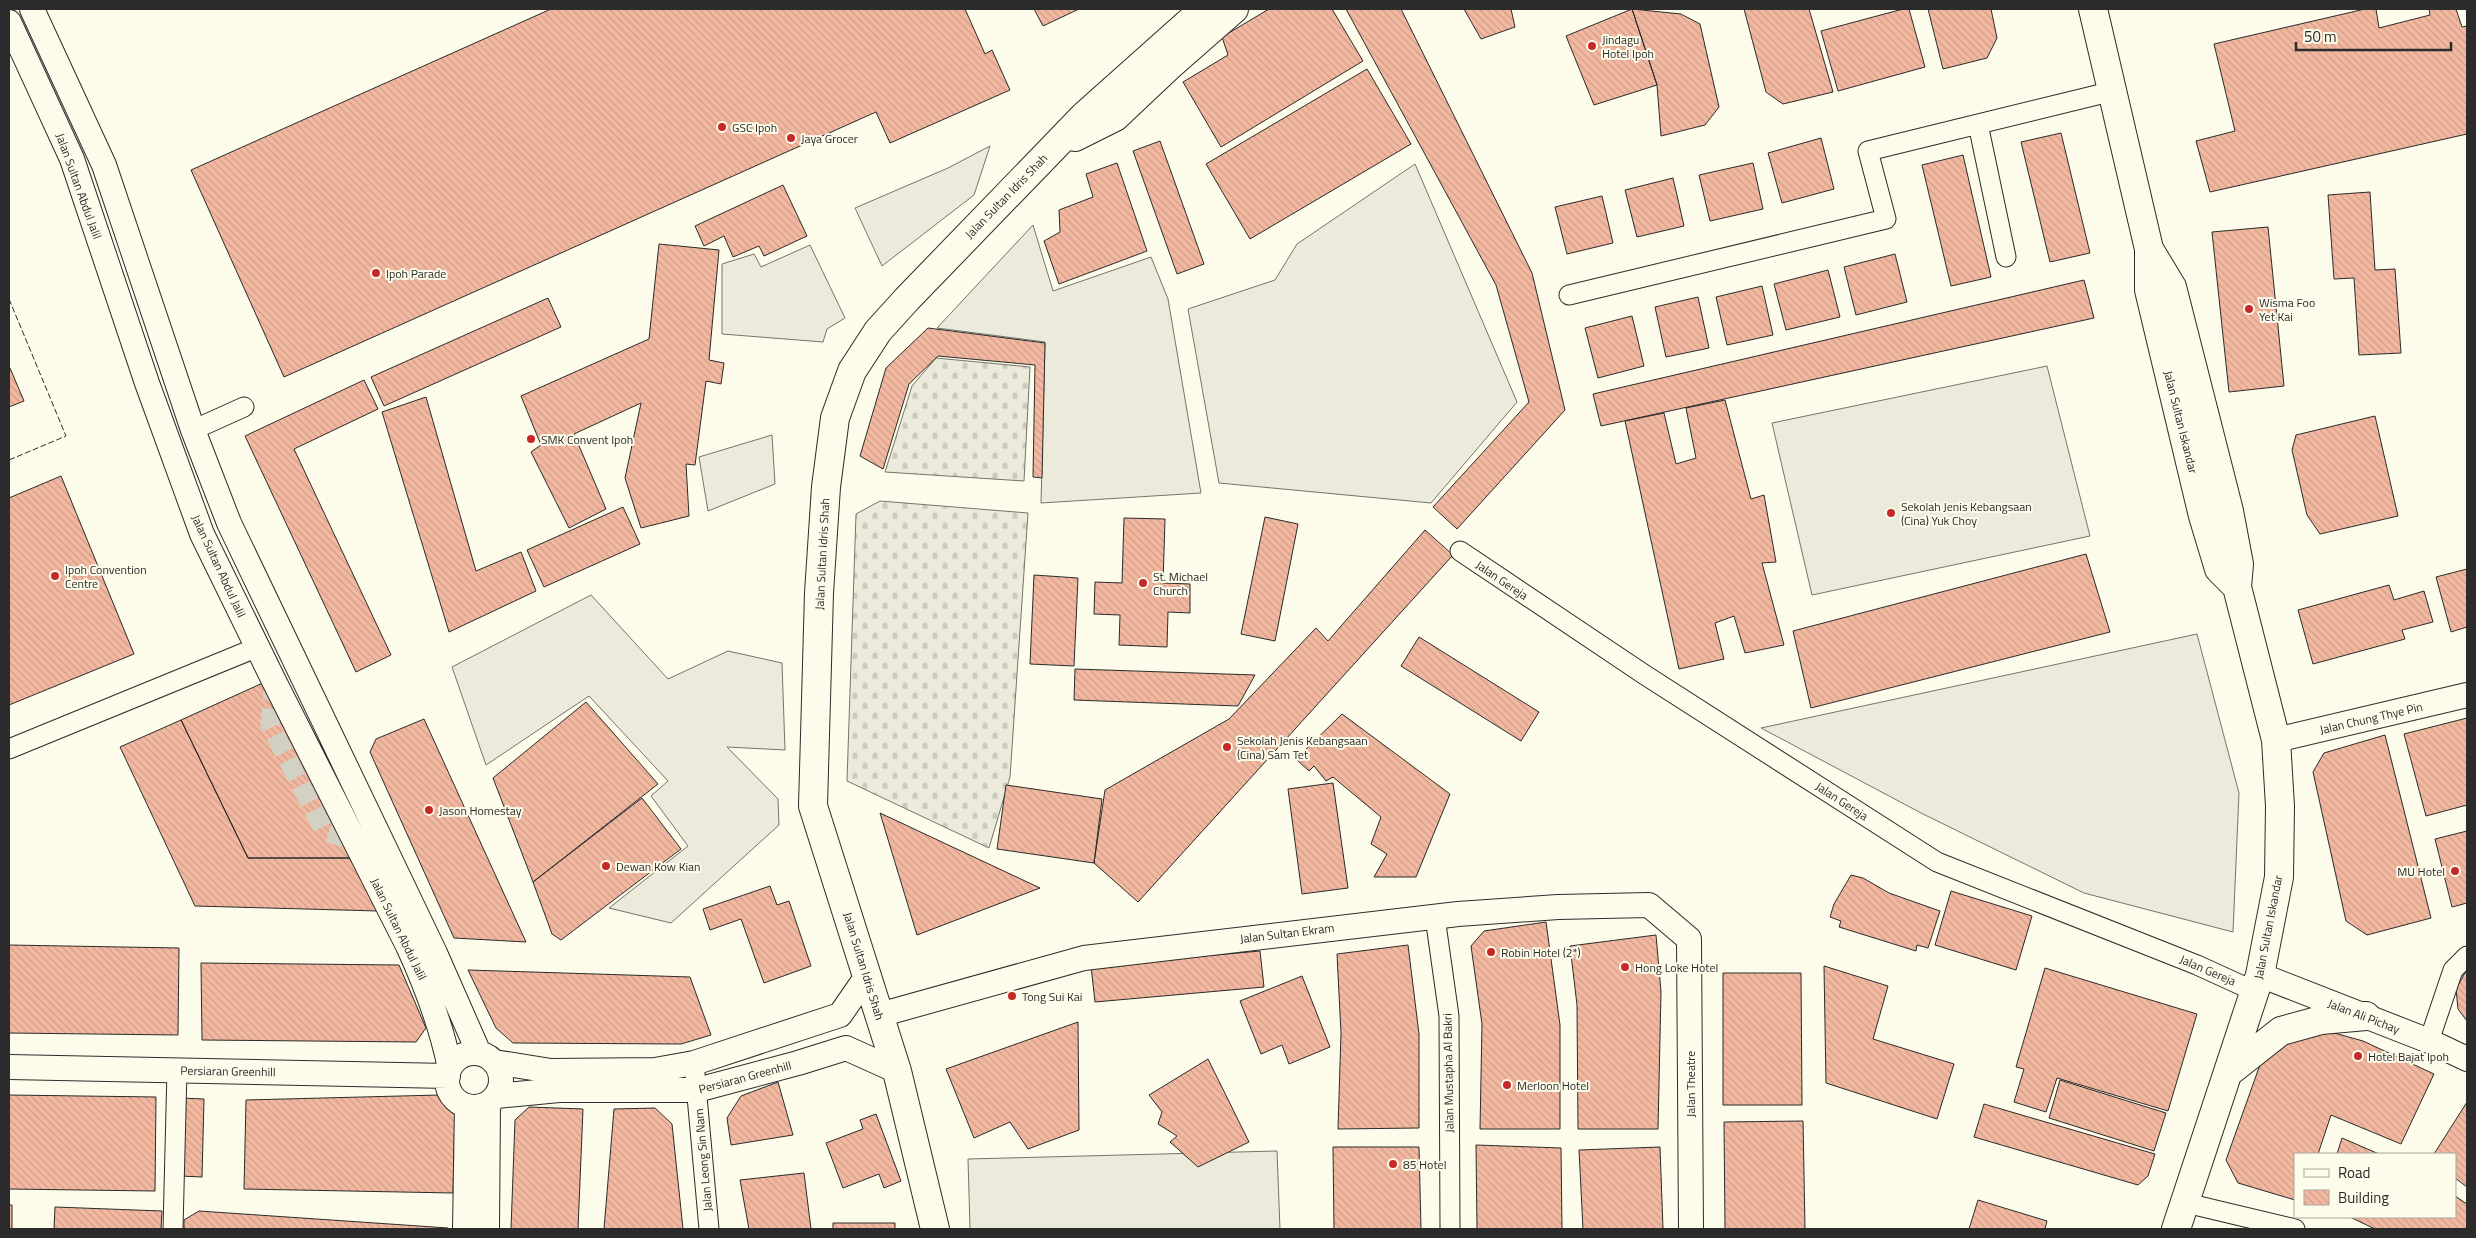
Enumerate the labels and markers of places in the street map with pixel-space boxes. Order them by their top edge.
place label: Jindagu Hotel Ipoh [1602,30,1654,63]
marker: Jindagu Hotel Ipoh [1586,40,1598,52]
place label: GSC Ipoh [732,118,777,137]
marker: GSC Ipoh [716,121,728,133]
place label: Jaya Grocer [801,129,858,148]
marker: Jaya Grocer [785,132,797,144]
place label: Ipoh Parade [386,264,446,283]
marker: Ipoh Parade [370,267,382,279]
place label: Wisma Foo Yet Kai [2259,293,2315,326]
marker: Wisma Foo Yet Kai [2243,303,2255,315]
place label: SMK Convent Ipoh [541,430,633,449]
marker: SMK Convent Ipoh [525,433,537,445]
place label: Sekolah Jenis Kebangsaan (Cina) Yuk Choy [1901,497,2032,530]
marker: Sekolah Jenis Kebangsaan (Cina) Yuk Choy [1885,507,1897,519]
place label: Ipoh Convention Centre [65,560,147,593]
place label: St. Michael Church [1153,567,1208,600]
marker: Ipoh Convention Centre [49,570,61,582]
marker: St. Michael Church [1137,577,1149,589]
place label: Sekolah Jenis Kebangsaan (Cina) Sam Tet [1237,731,1368,764]
marker: Sekolah Jenis Kebangsaan (Cina) Sam Tet [1221,741,1233,753]
place label: Jason Homestay [439,801,522,820]
marker: Jason Homestay [423,804,435,816]
place label: Dewan Kow Kian [616,857,701,876]
marker: Dewan Kow Kian [600,860,612,872]
place label: MU Hotel [2397,862,2445,881]
marker: MU Hotel [2449,865,2461,877]
place label: Robin Hotel (2*) [1501,943,1581,962]
marker: Robin Hotel (2*) [1485,946,1497,958]
place label: Hong Loke Hotel [1635,958,1718,977]
marker: Hong Loke Hotel [1619,961,1631,973]
place label: Tong Sui Kai [1022,987,1082,1006]
marker: Tong Sui Kai [1006,990,1018,1002]
place label: Hotel Bajat Ipoh [2368,1047,2449,1066]
marker: Hotel Bajat Ipoh [2352,1050,2364,1062]
place label: Merloon Hotel [1517,1076,1589,1095]
marker: Merloon Hotel [1501,1079,1513,1091]
place label: 85 Hotel [1403,1155,1446,1174]
marker: 85 Hotel [1387,1158,1399,1170]

